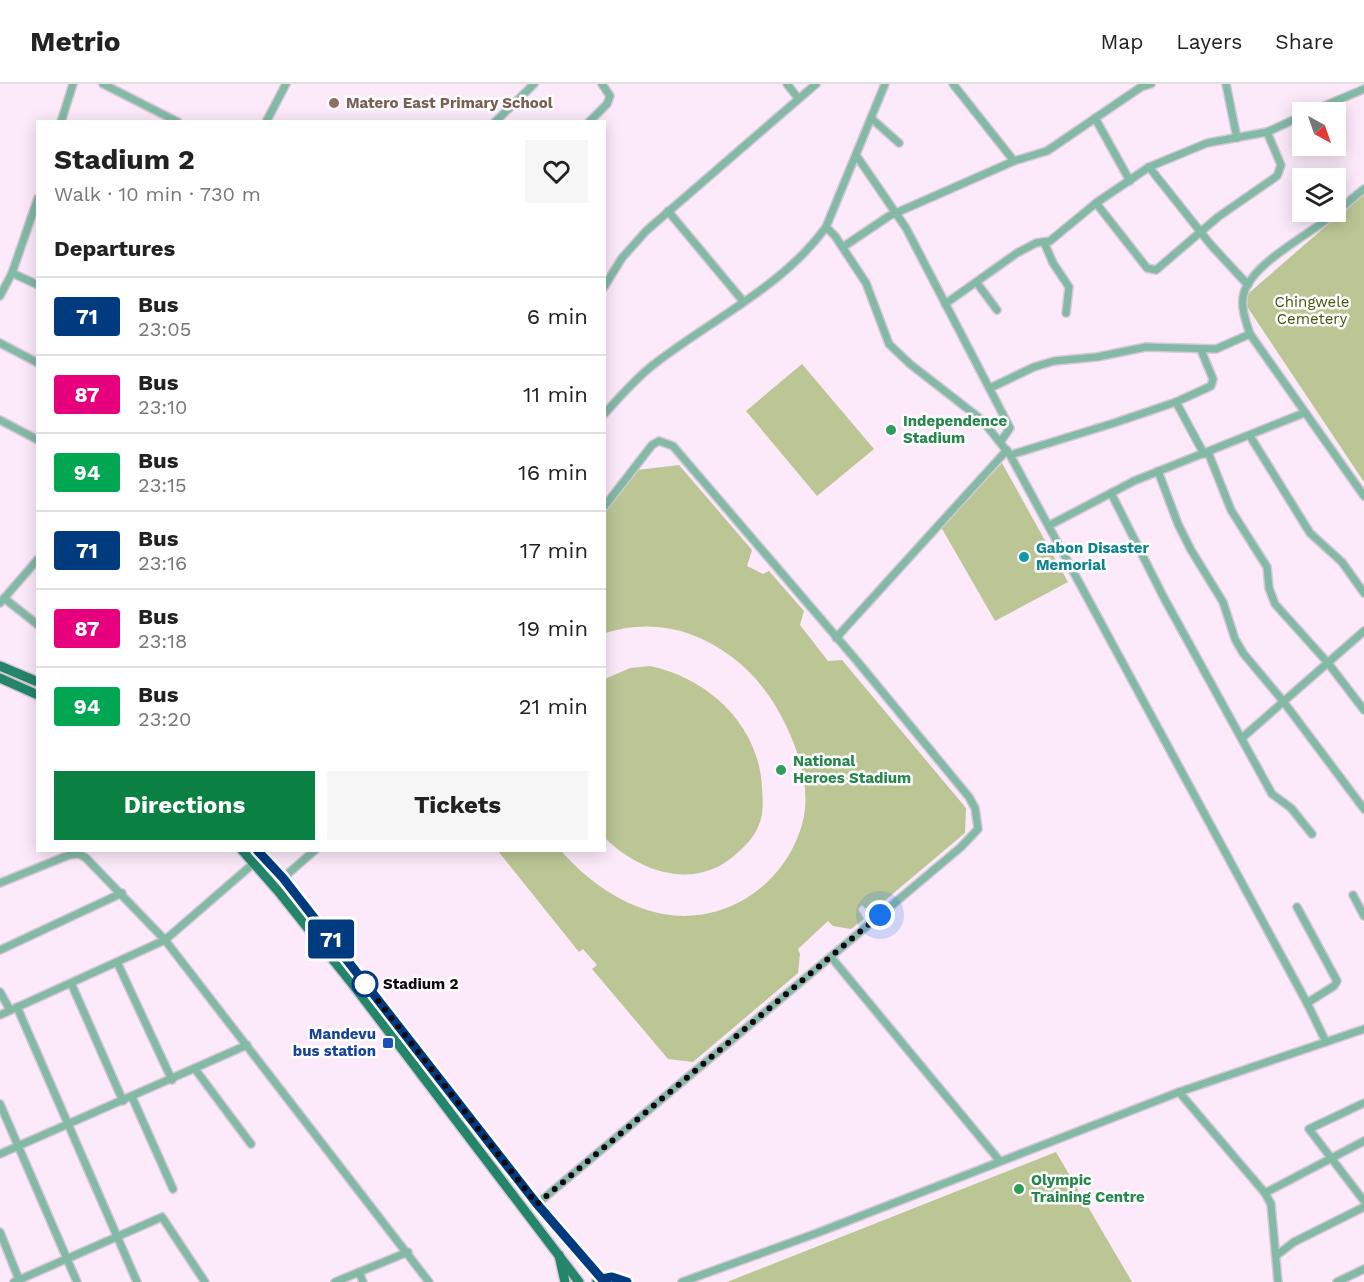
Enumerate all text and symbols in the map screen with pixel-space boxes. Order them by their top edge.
text: Metrio [30,25,121,58]
text: Map [1100,29,1143,54]
text: Layers [1176,29,1242,54]
text: Share [1275,29,1334,54]
place label: Matero East Primary School [346,94,553,112]
marker: Matero East Primary School [327,96,341,110]
north arrow [1292,102,1346,156]
map controls [1292,102,1346,222]
button: heart [525,140,588,203]
text: Stadium 2 [54,143,195,176]
button: layers [1292,168,1346,222]
text: Walk · 10 min · 730 m [54,182,261,206]
text: Departures [54,236,175,261]
text: Bus [138,292,178,317]
park label: Chingwele Cemetery [1275,293,1349,328]
text: 71 [76,304,98,329]
text: 6 min [527,304,588,329]
text: 23:05 [138,317,191,341]
text: Bus [138,370,178,395]
text: 87 [74,382,100,407]
text: 11 min [523,382,588,407]
text: 23:10 [138,395,187,419]
place label: Independence Stadium [903,412,1007,447]
marker: Independence Stadium [884,423,898,437]
text: Bus [138,448,178,473]
text: 94 [74,460,100,485]
text: 16 min [518,460,588,485]
text: 23:15 [138,473,187,497]
text: Bus [138,526,178,551]
text: 71 [76,538,98,563]
text: 17 min [520,538,588,563]
place label: Gabon Disaster Memorial [1036,539,1150,574]
marker: Gabon Disaster Memorial [1017,550,1031,564]
text: 23:16 [138,551,187,575]
text: Bus [138,604,178,629]
text: 87 [74,616,100,641]
text: 19 min [518,616,588,641]
text: 23:18 [138,629,187,653]
text: Bus [138,682,178,707]
text: 94 [74,694,100,719]
text: 21 min [519,694,588,719]
text: 23:20 [138,707,191,731]
place label: National Heroes Stadium [793,752,911,787]
marker: National Heroes Stadium [774,763,788,777]
button: Directions [54,771,315,840]
button: Tickets [327,771,588,840]
your location [865,900,895,930]
line badge: 71 [304,920,358,958]
text: 71 [320,927,342,952]
marker: Stadium 2 [352,971,378,997]
place label: Stadium 2 [383,975,458,993]
place label: Mandevu bus station [293,1025,376,1060]
marker: Mandevu bus station [381,1036,395,1050]
place label: Olympic Training Centre [1031,1171,1145,1206]
marker: Olympic Training Centre [1012,1182,1026,1196]

